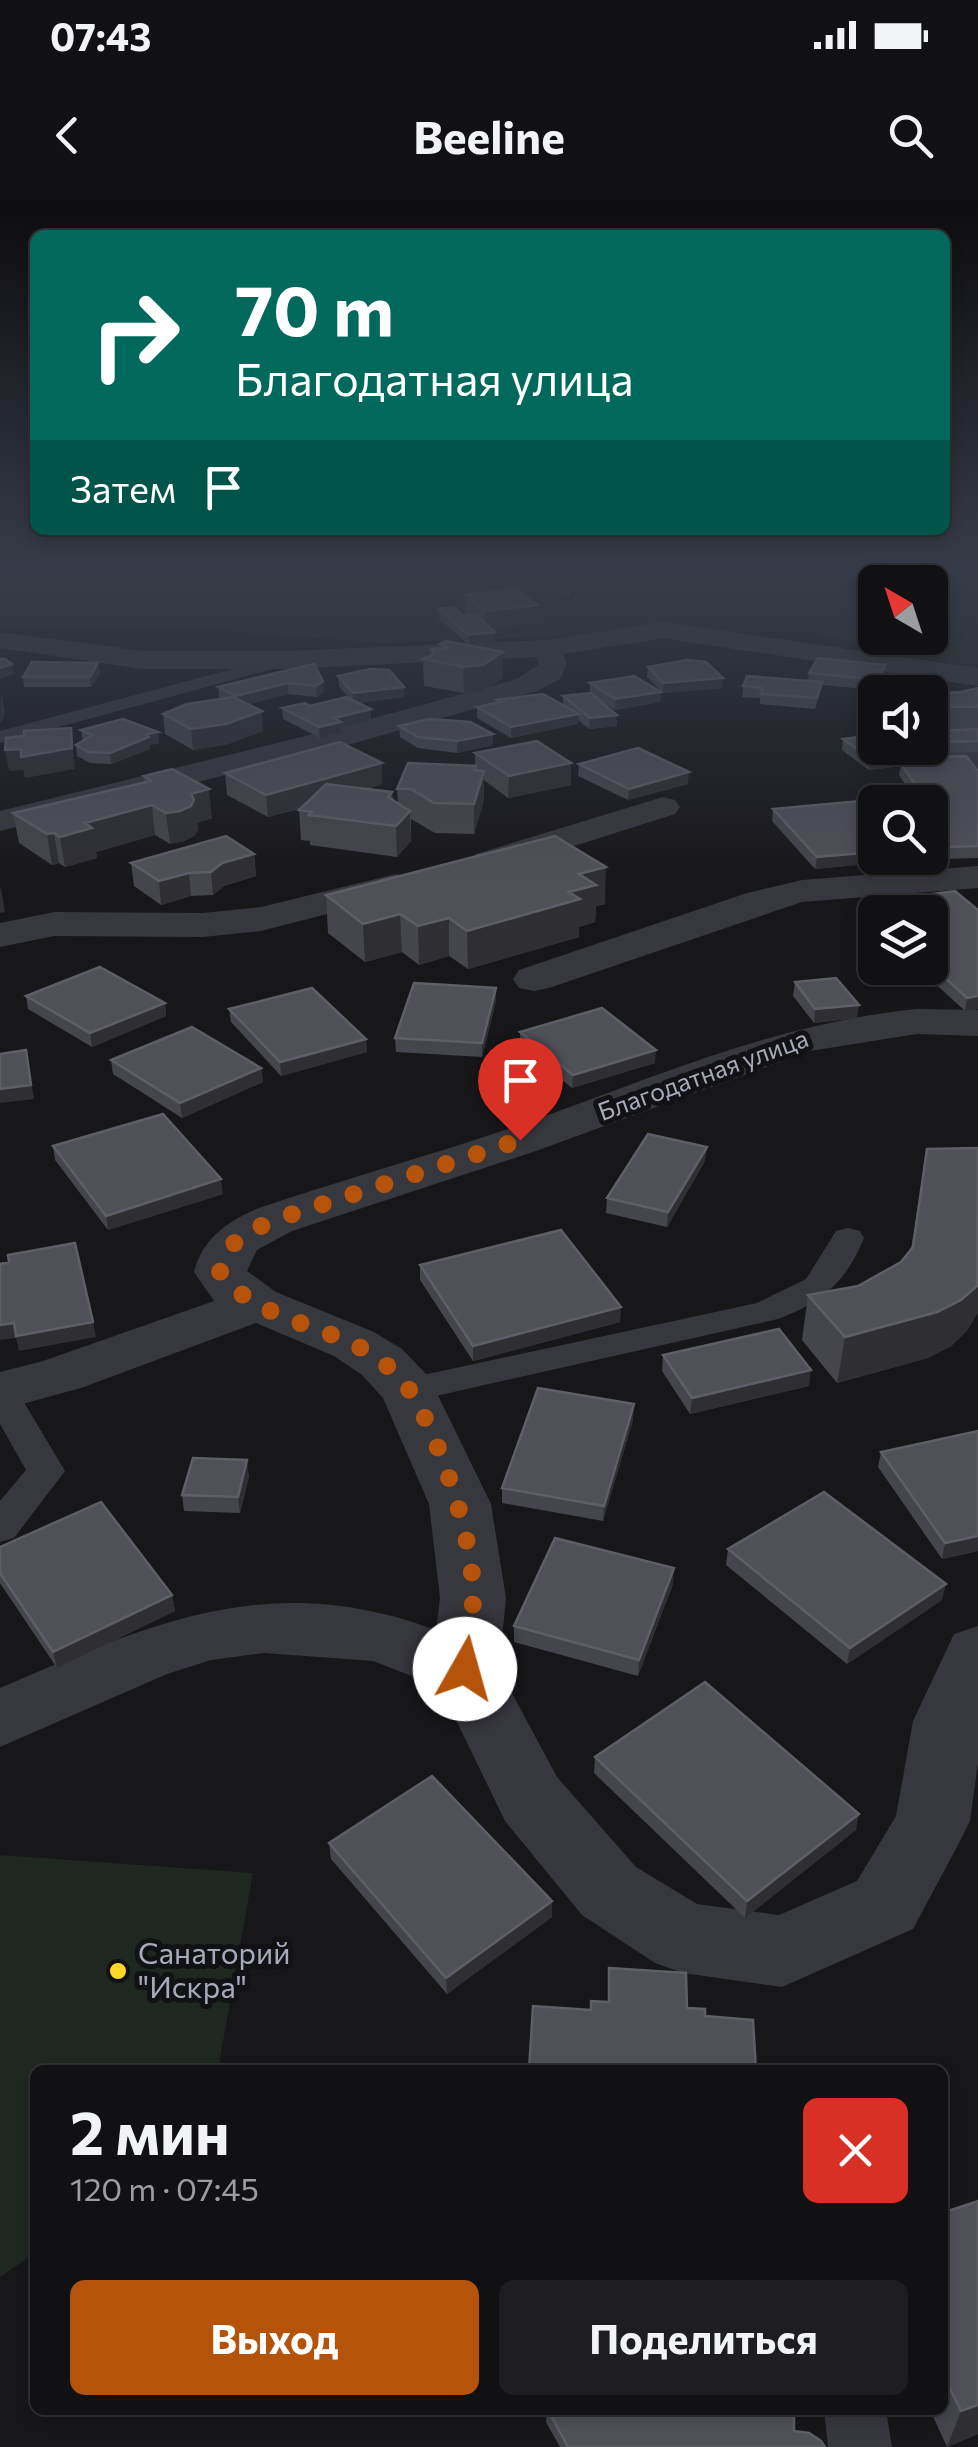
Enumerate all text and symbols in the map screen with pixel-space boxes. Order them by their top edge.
text: 07:43 [50,12,151,59]
icon: back [40,108,95,163]
text: Beeline [413,108,565,163]
icon: search [883,108,938,163]
text: 70 m [235,265,394,350]
icon: right [70,270,200,400]
text: Благодатная улица [235,350,634,405]
icon: arrive [196,460,251,515]
text: Затем [70,464,176,511]
north arrow [858,565,948,655]
map controls [858,565,948,985]
button: sound [858,675,948,765]
button: search [858,785,948,875]
button: layers [858,895,948,985]
street label: Благодатная улица [593,1022,812,1126]
pin [478,1038,563,1141]
icon: arrive [493,1053,548,1108]
position arrow [413,1617,517,1721]
place label: Санаторий "Искра" [138,1933,291,2004]
marker: Санаторий "Искра" [107,1960,129,1982]
text: 2 мин [70,2094,230,2167]
button: close [803,2098,908,2203]
text: 120 m · 07:45 [70,2168,259,2208]
button: Выход [70,2280,479,2395]
button: Поделиться [499,2280,908,2395]

